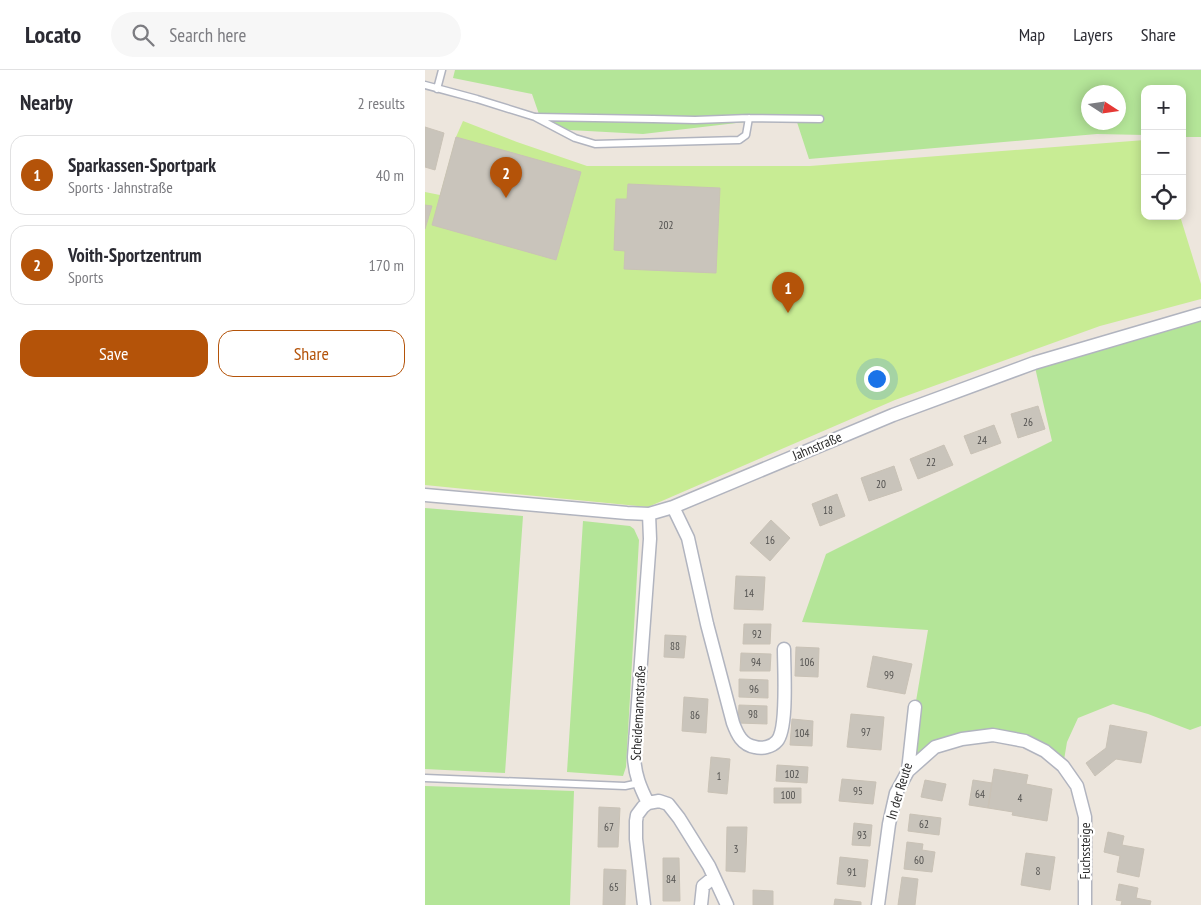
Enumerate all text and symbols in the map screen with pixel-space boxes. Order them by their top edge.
search box [111,12,461,57]
text: Locato [25,19,81,50]
icon: search [129,21,157,49]
text: Search here [169,23,246,47]
text: Map [1019,23,1045,46]
text: Layers [1073,23,1113,46]
text: Share [1141,23,1176,46]
north arrow [1081,85,1126,130]
map controls [1141,85,1186,220]
button: + [1141,85,1186,130]
text: Nearby [20,89,73,116]
text: 2 results [358,93,405,113]
button: − [1141,130,1186,175]
text: Sparkassen-Sportpark [68,153,216,177]
pin: 2 [490,157,522,198]
text: 1 [33,165,41,185]
text: 40 m [376,165,404,185]
button: locate [1141,175,1186,220]
text: Sports · Jahnstraße [68,177,173,197]
house number: 202 [659,218,673,232]
text: Voith-Sportzentrum [68,243,202,267]
text: 2 [33,255,41,275]
text: 170 m [369,255,404,275]
text: Sports [68,267,103,287]
pin: 1 [772,272,804,313]
button: Save [20,330,208,377]
button: Share [218,330,405,377]
your location [864,366,890,392]
house number: 26 [1023,415,1033,429]
street label: Jahnstraße [789,427,845,465]
house number: 24 [977,433,987,447]
house number: 22 [926,455,936,469]
house number: 20 [876,477,886,491]
house number: 18 [823,503,833,517]
house number: 16 [765,533,775,547]
house number: 14 [744,586,754,600]
house number: 92 [752,627,762,641]
house number: 88 [670,639,680,653]
house number: 94 [751,655,761,669]
house number: 106 [800,655,814,669]
street label: Scheidemannstraße [627,665,649,761]
house number: 99 [884,668,894,682]
house number: 96 [749,682,759,696]
house number: 98 [748,707,758,721]
house number: 86 [690,708,700,722]
house number: 97 [861,725,871,739]
house number: 104 [795,726,809,740]
street label: In der Reute [882,760,916,822]
house number: 102 [785,767,799,781]
house number: 1 [717,769,722,783]
house number: 95 [853,784,863,798]
house number: 64 [975,787,985,801]
house number: 100 [781,788,795,802]
house number: 4 [1018,791,1023,805]
house number: 62 [919,817,929,831]
house number: 67 [604,820,614,834]
street label: Fuchssteige [1076,822,1094,879]
house number: 93 [857,828,867,842]
house number: 3 [734,842,739,856]
house number: 60 [914,853,924,867]
house number: 8 [1036,864,1041,878]
house number: 91 [847,865,857,879]
house number: 84 [666,872,676,886]
house number: 65 [609,880,619,894]

